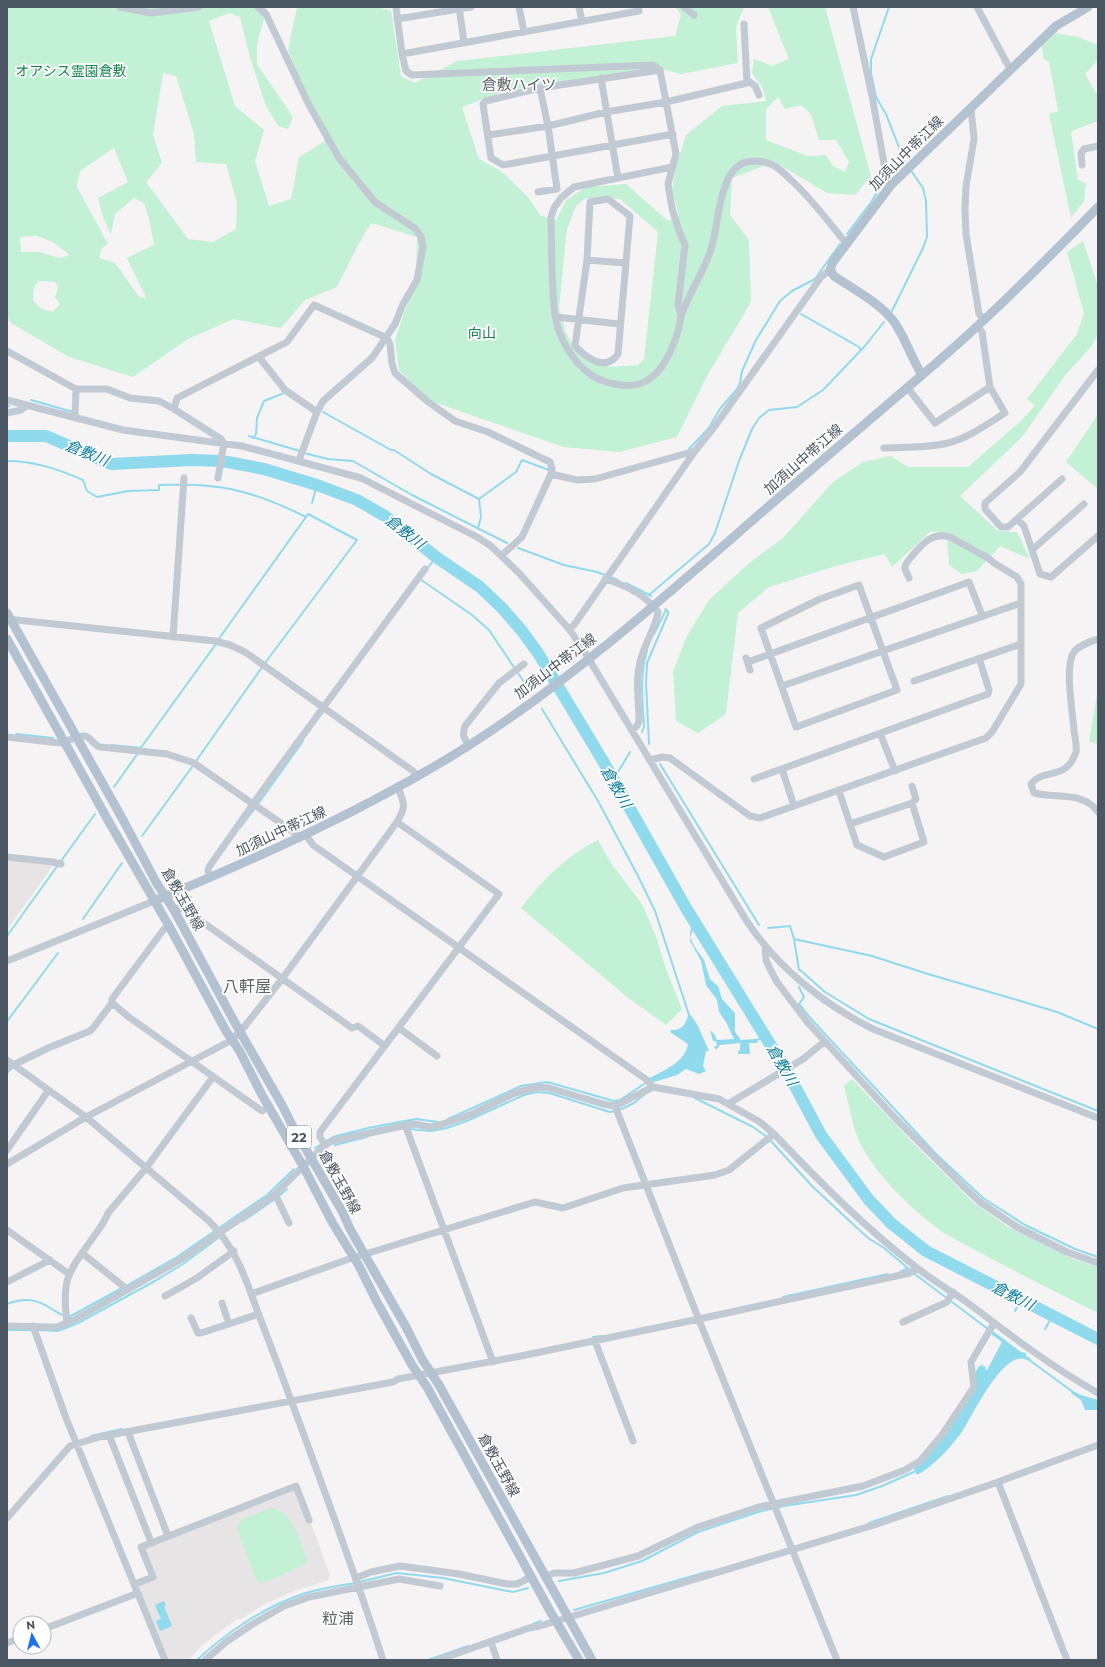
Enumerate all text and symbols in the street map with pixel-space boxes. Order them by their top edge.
park label: オアシス霊園倉敷 [15,62,127,80]
district label: 倉敷ハイツ [482,75,556,94]
street label: 加須山中帯江線 [865,112,947,194]
park label: 向山 [468,324,496,342]
street label: 加須山中帯江線 [760,420,846,498]
water label: 倉敷川 [63,435,113,471]
water label: 倉敷川 [382,510,430,554]
street label: 加須山中帯江線 [510,629,600,703]
water label: 倉敷川 [597,763,637,813]
street label: 加須山中帯江線 [233,802,329,860]
street label: 倉敷玉野線 [158,864,208,934]
district label: 八軒屋 [223,977,271,996]
water label: 倉敷川 [763,1041,803,1091]
road number: 22 [287,1126,311,1148]
street label: 倉敷玉野線 [315,1147,365,1217]
water label: 倉敷川 [989,1277,1039,1315]
street label: 倉敷玉野線 [474,1430,524,1500]
district label: 粒浦 [322,1609,354,1628]
north arrow [12,1615,52,1655]
text: N [26,1618,36,1633]

